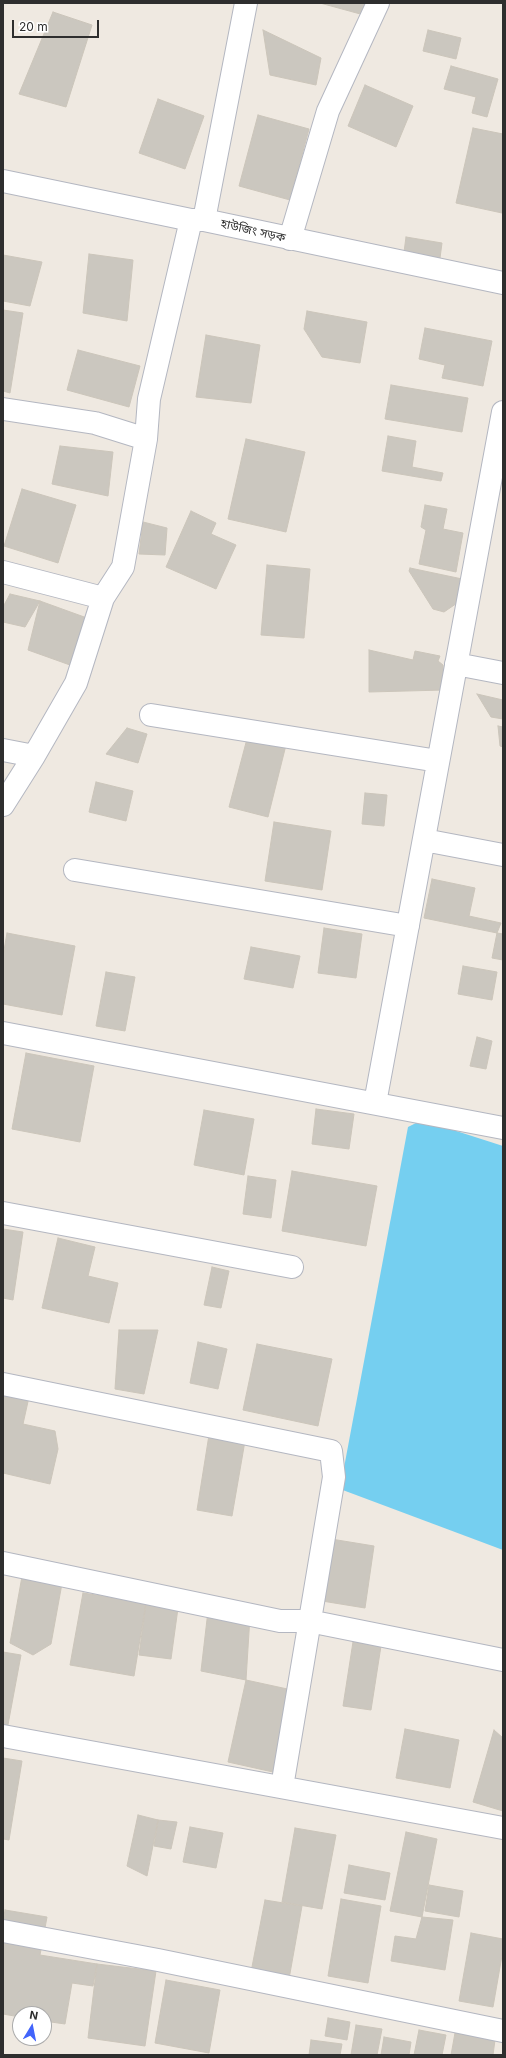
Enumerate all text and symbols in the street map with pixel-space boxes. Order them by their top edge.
scale bar [14,12,101,38]
text: 20 m [19,19,48,34]
street label: হাউজিং সড়ক [219,217,287,245]
north arrow [12,2006,52,2046]
text: N [29,2008,39,2023]

